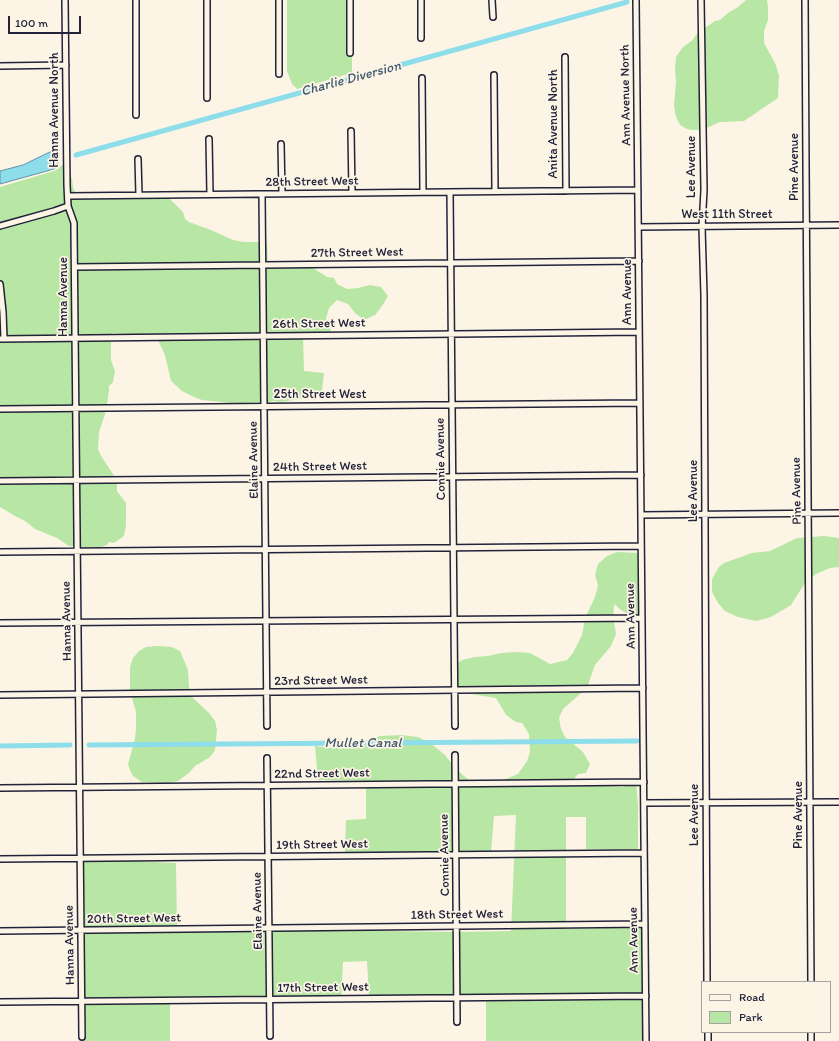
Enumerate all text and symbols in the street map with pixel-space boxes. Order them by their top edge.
scale bar [10,8,83,34]
text: 100 m [15,16,48,30]
street label: Ann Avenue North [617,44,635,146]
street label: Hanna Avenue North [47,52,63,168]
water label: Charlie Diversion [299,58,403,100]
street label: Anita Avenue North [546,69,562,179]
street label: Pine Avenue [787,133,803,201]
street label: Lee Avenue [684,136,700,198]
street label: 28th Street West [265,173,359,191]
street label: West 11th Street [681,207,773,223]
street label: 27th Street West [311,244,403,262]
street label: Hanna Avenue [56,257,72,337]
street label: Ann Avenue [620,259,636,325]
street label: 26th Street West [272,315,366,333]
street label: 25th Street West [274,387,366,403]
street label: Connie Avenue [432,418,450,500]
street label: Elaine Avenue [246,421,262,499]
street label: Pine Avenue [789,457,805,525]
street label: 24th Street West [273,458,367,476]
street label: Lee Avenue [686,460,702,522]
street label: Hanna Avenue [59,581,75,661]
street label: Ann Avenue [623,583,639,649]
street label: 23rd Street West [274,672,368,690]
water label: Mullet Canal [325,735,401,751]
street label: 22nd Street West [274,765,370,783]
street label: Pine Avenue [791,781,807,849]
street label: Lee Avenue [687,784,703,846]
street label: Connie Avenue [436,814,454,896]
street label: 19th Street West [276,836,368,854]
street label: Elaine Avenue [250,872,266,950]
street label: Hanna Avenue [62,905,78,985]
street label: 18th Street West [411,906,503,924]
street label: Ann Avenue [626,907,642,973]
street label: 20th Street West [87,910,181,928]
street label: 17th Street West [277,979,369,997]
legend [701,981,831,1033]
text: Road [739,990,765,1004]
text: Park [739,1010,763,1024]

